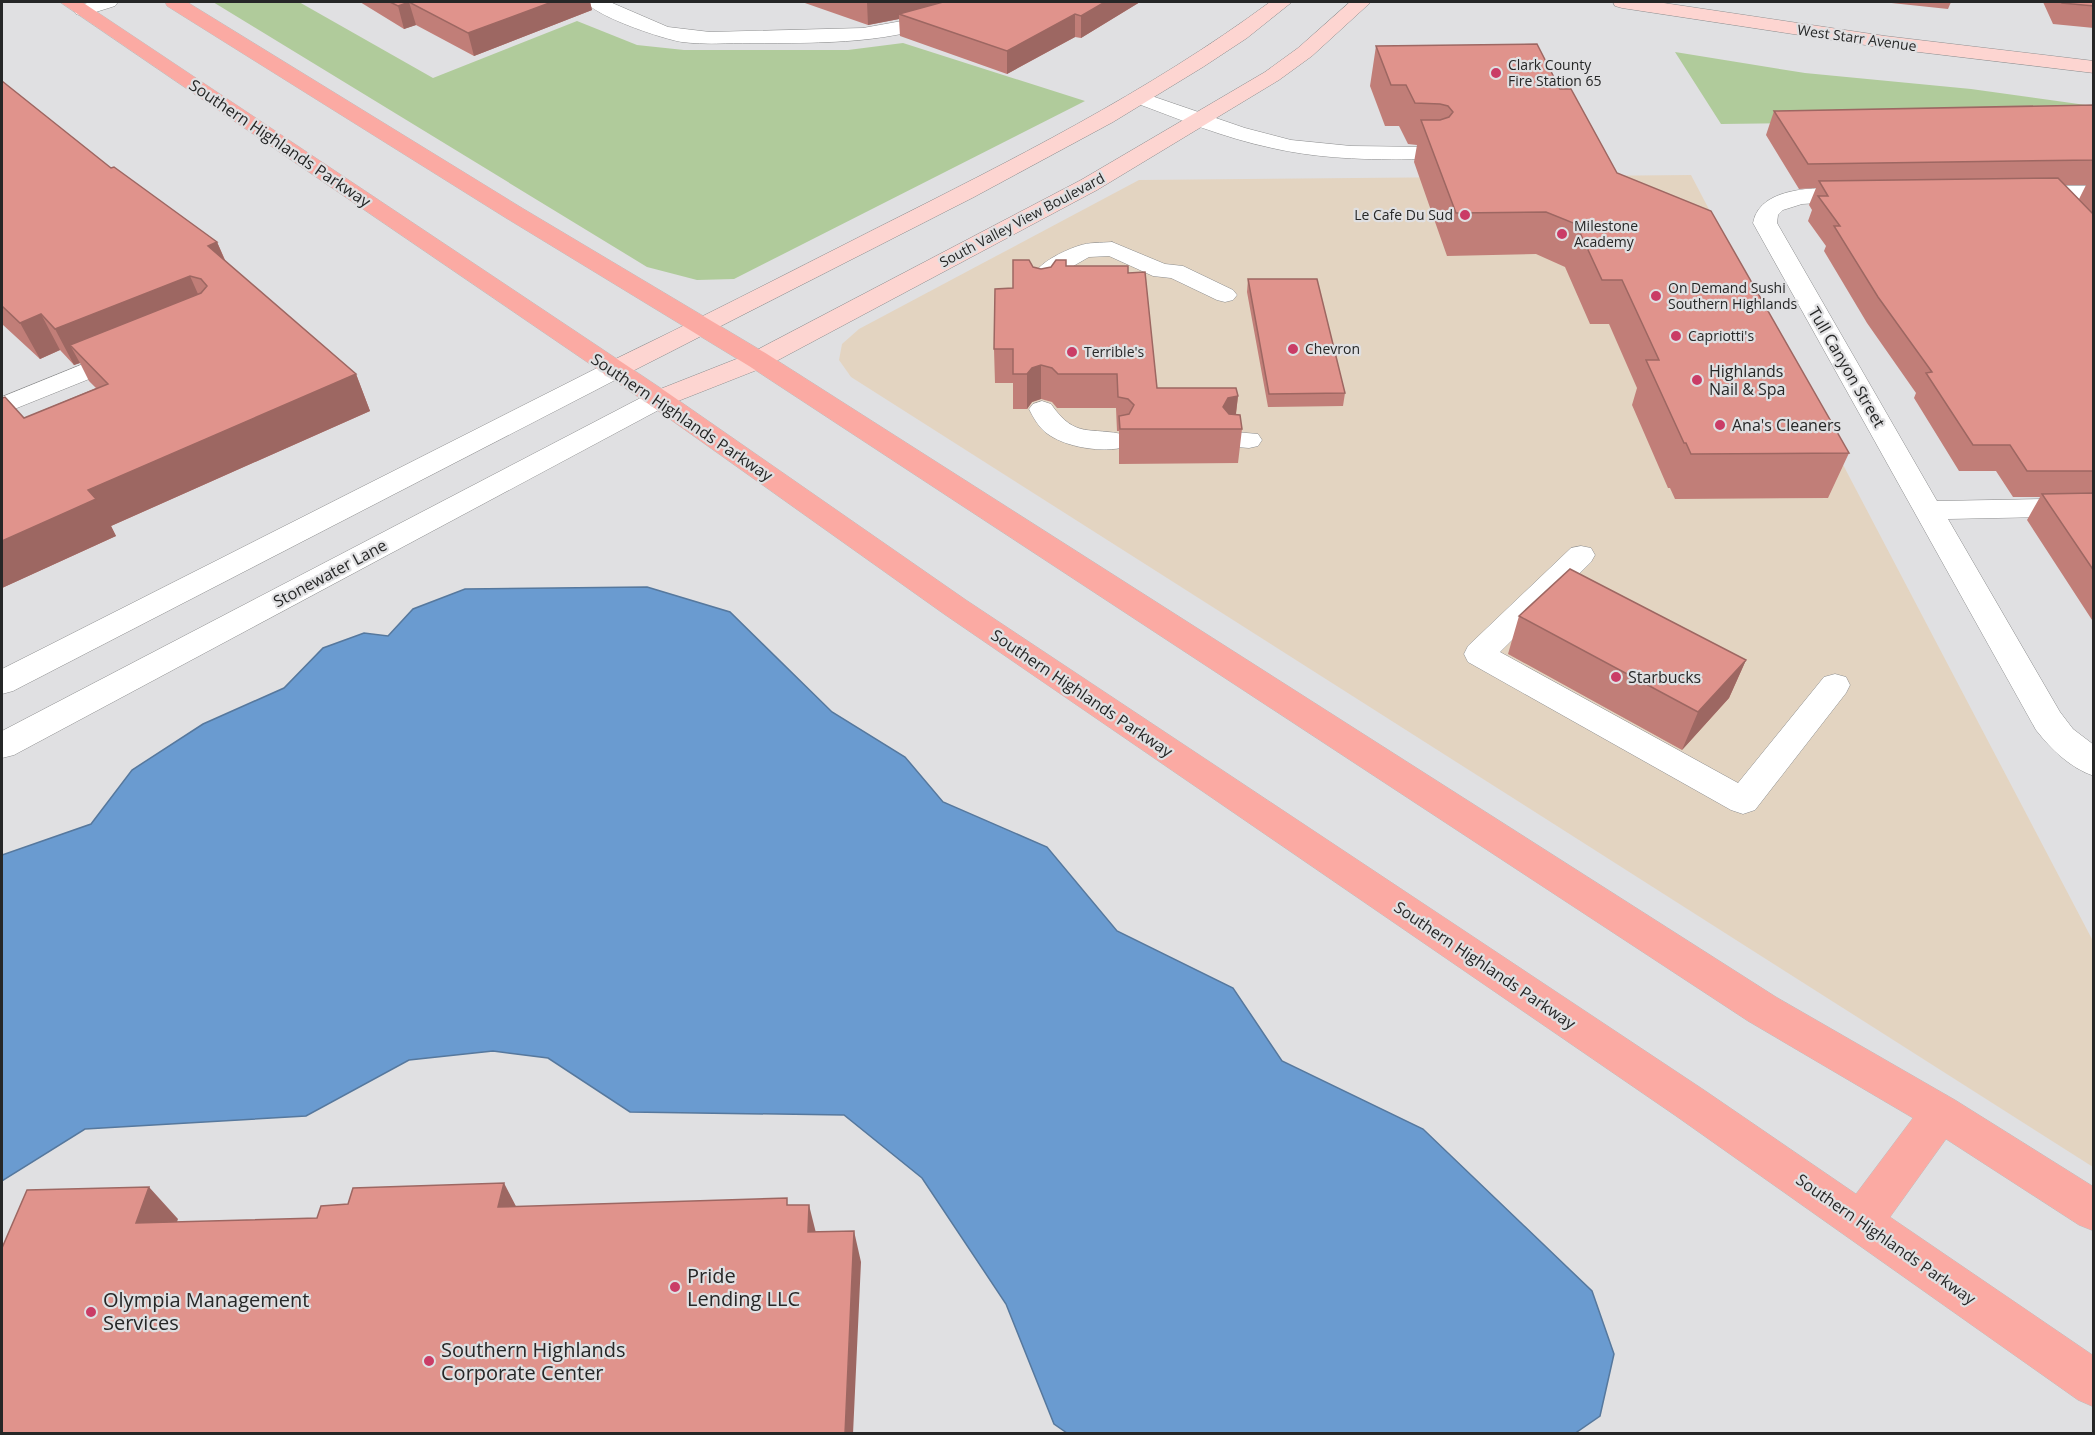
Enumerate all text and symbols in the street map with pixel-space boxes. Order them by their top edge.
street label: West Starr Avenue [1796,20,1918,55]
place label: Clark County Fire Station 65 [1508,55,1602,90]
marker: Clark County Fire Station 65 [1489,66,1503,80]
street label: Southern Highlands Parkway [185,74,376,213]
street label: South Valley View Boulevard [936,168,1108,271]
place label: Le Cafe Du Sud [1354,205,1453,224]
marker: Le Cafe Du Sud [1458,208,1472,222]
place label: Milestone Academy [1574,216,1638,251]
marker: Milestone Academy [1555,227,1569,241]
place label: On Demand Sushi Southern Highlands [1668,278,1798,313]
marker: On Demand Sushi Southern Highlands [1649,289,1663,303]
street label: Tull Canyon Street [1803,303,1891,432]
place label: Capriotti's [1688,326,1754,345]
marker: Capriotti's [1669,329,1683,343]
place label: Chevron [1305,339,1360,358]
place label: Terrible's [1084,342,1145,361]
marker: Chevron [1286,342,1300,356]
marker: Terrible's [1065,345,1079,359]
street label: Southern Highlands Parkway [587,348,778,487]
place label: Highlands Nail & Spa [1709,360,1785,400]
marker: Highlands Nail & Spa [1690,373,1704,387]
place label: Ana's Cleaners [1732,414,1841,436]
marker: Ana's Cleaners [1713,418,1727,432]
street label: Stonewater Lane [269,534,391,612]
street label: Southern Highlands Parkway [987,624,1178,763]
place label: Starbucks [1628,666,1701,688]
marker: Starbucks [1609,670,1623,684]
street label: Southern Highlands Parkway [1390,896,1581,1035]
street label: Southern Highlands Parkway [1792,1168,1981,1310]
place label: Pride Lending LLC [687,1262,800,1312]
marker: Pride Lending LLC [668,1280,682,1294]
place label: Olympia Management Services [103,1286,309,1336]
marker: Olympia Management Services [84,1305,98,1319]
place label: Southern Highlands Corporate Center [441,1336,626,1386]
marker: Southern Highlands Corporate Center [422,1354,436,1368]

